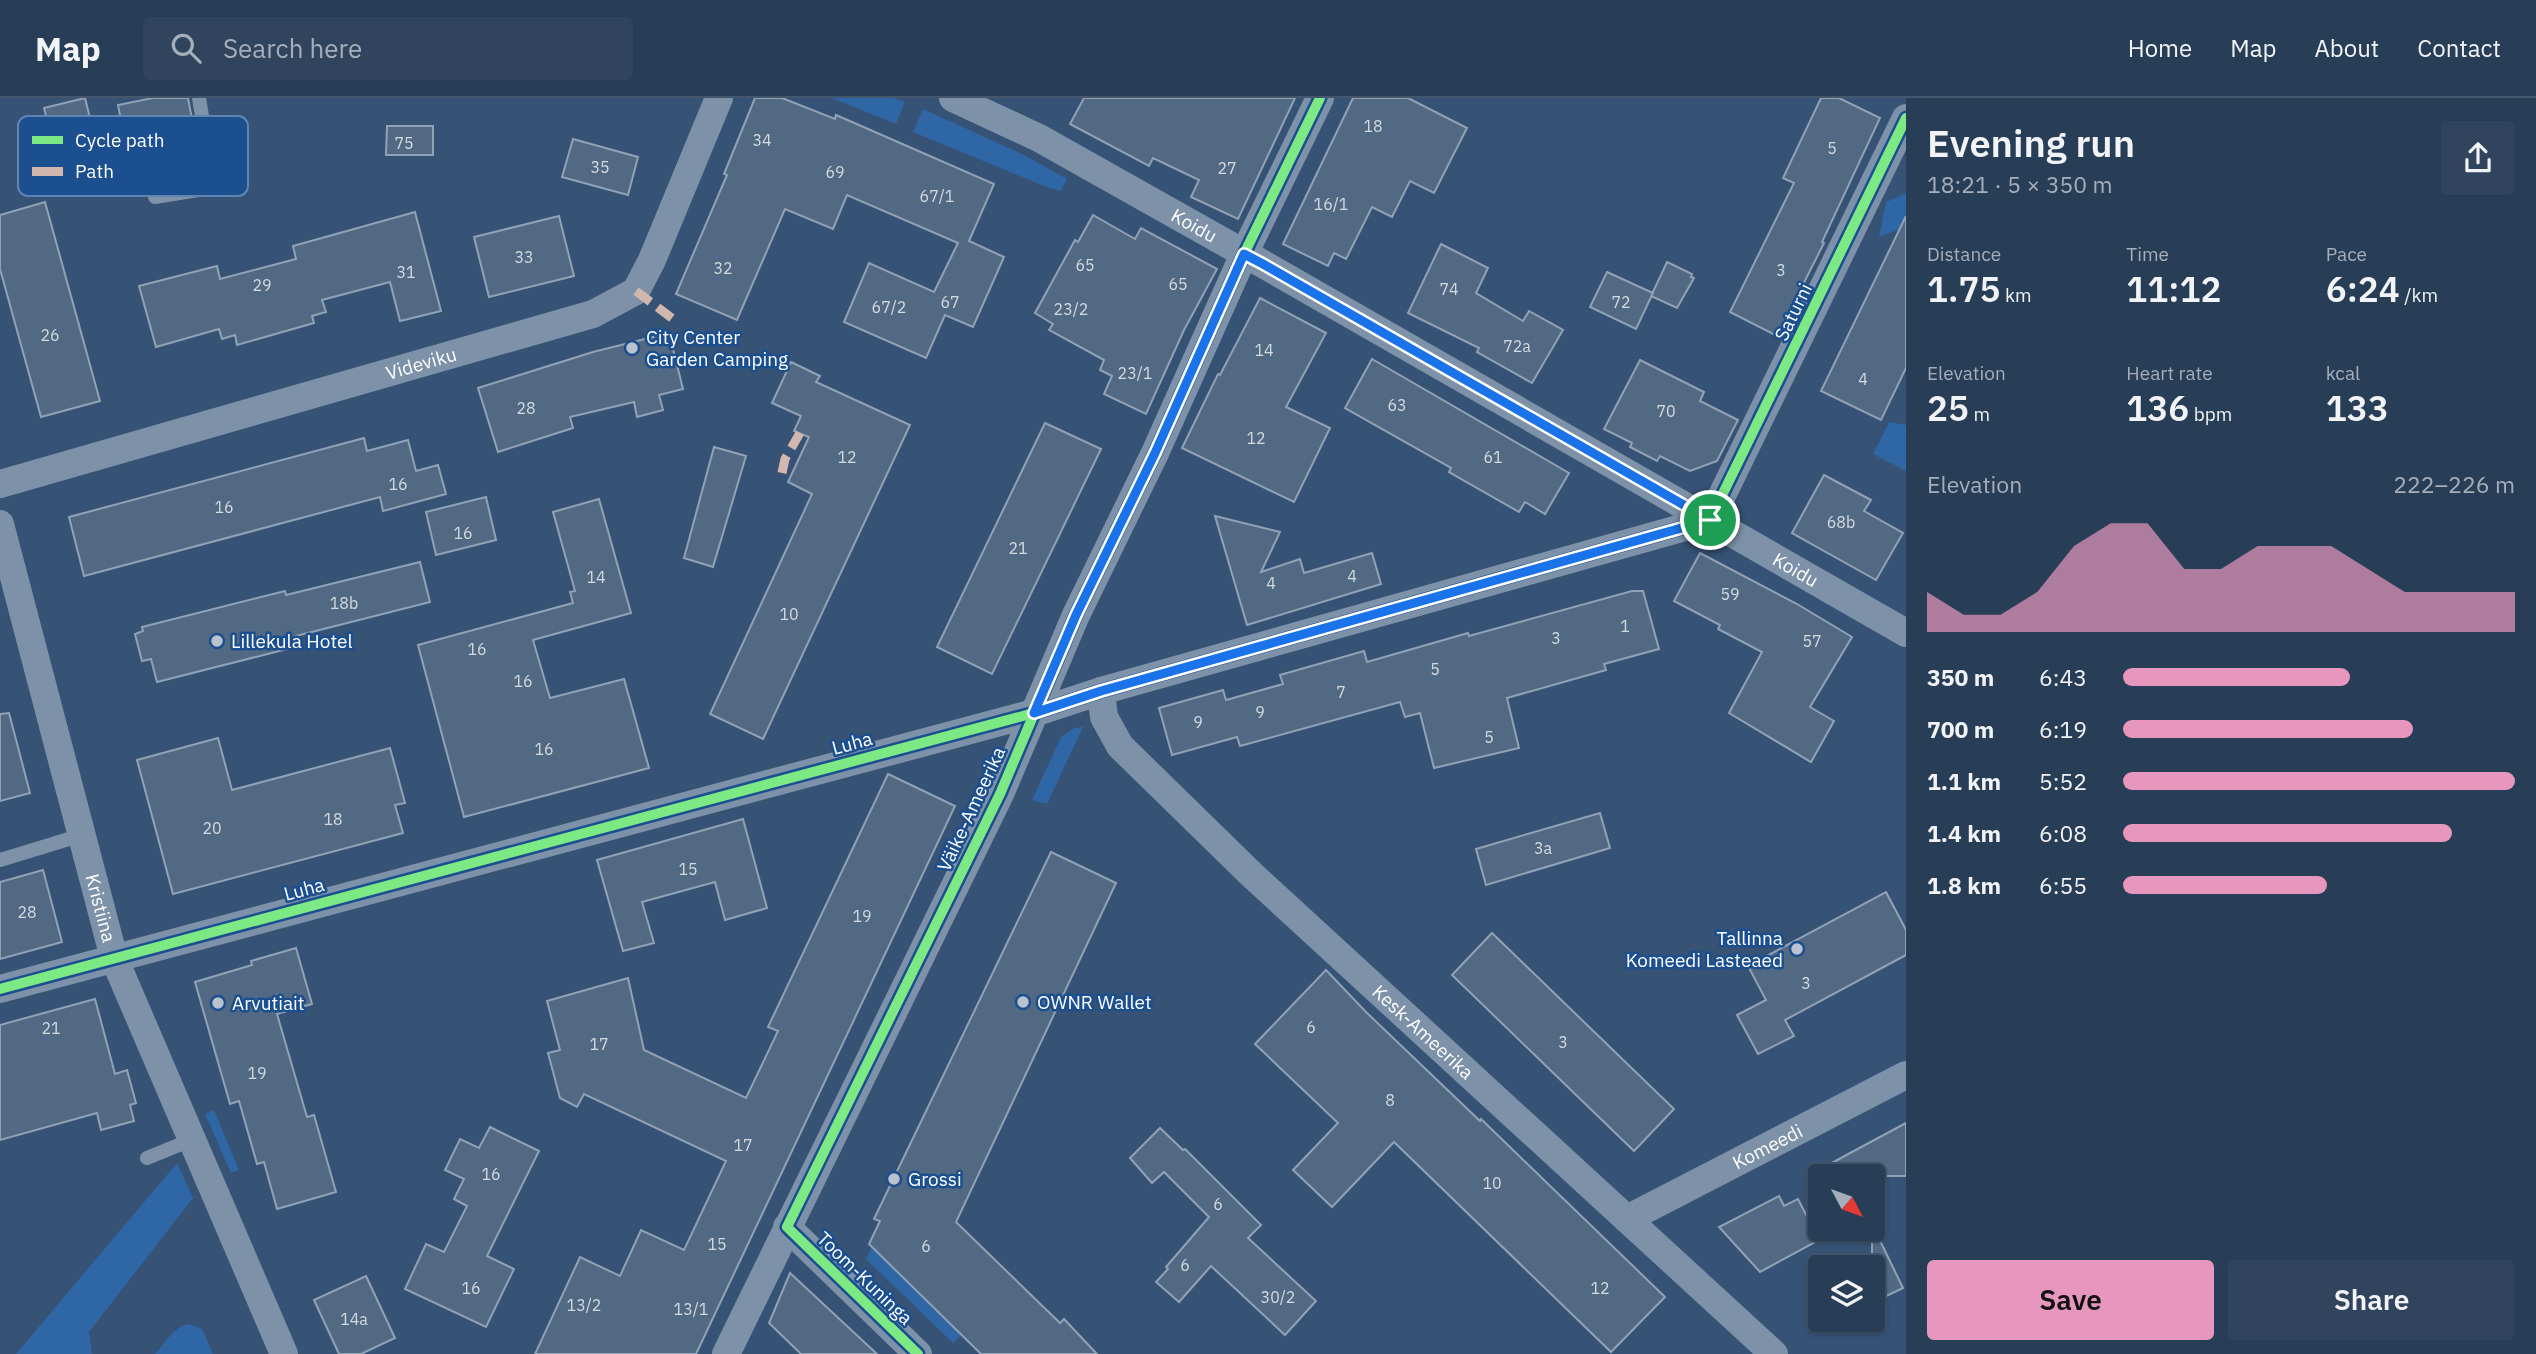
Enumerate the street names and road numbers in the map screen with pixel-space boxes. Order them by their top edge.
street label: Koidu [1167,203,1221,248]
street label: Saturni [1769,279,1817,345]
street label: Videviku [383,342,459,385]
street label: Koidu [1769,547,1823,592]
street label: Luha [829,726,875,760]
street label: Väike-Ameerika [932,743,1010,875]
street label: Kristiina [80,871,121,945]
street label: Luha [281,872,327,906]
street label: Kesk-Ameerika [1367,979,1479,1084]
street label: Komeedi [1728,1119,1806,1175]
street label: Toom-Kuninga [812,1226,918,1330]

